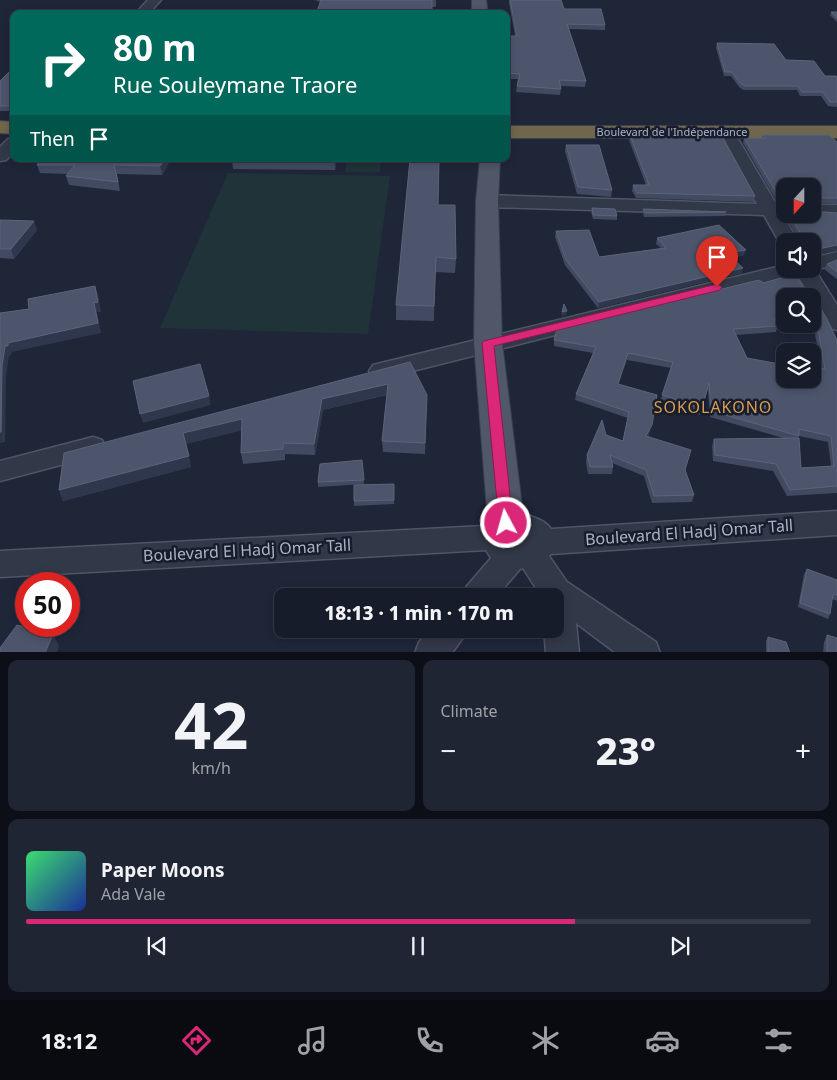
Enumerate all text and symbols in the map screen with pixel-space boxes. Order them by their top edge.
text: 80 m [113,24,196,71]
icon: right [30,30,95,95]
text: Rue Souleymane Traore [113,69,357,99]
street label: Boulevard de l'Indépendance [597,124,747,139]
icon: arrive [85,125,113,153]
text: Then [30,126,75,152]
north arrow [776,178,821,222]
map controls [776,178,821,388]
button: sound [776,233,821,278]
pin [696,236,738,287]
icon: arrive [703,243,731,271]
button: search [776,288,821,333]
button: layers [776,343,821,388]
district label: SOKOLAKONO [654,396,772,418]
position arrow [479,496,531,548]
street label: Boulevard El Hadj Omar Tall [584,514,794,550]
street label: Boulevard El Hadj Omar Tall [142,534,352,566]
speed limit sign: 50 [15,572,80,637]
text: 18:13 · 1 min · 170 m [324,600,514,626]
text: 42 [174,680,248,768]
text: Climate [441,700,498,722]
text: 23° [596,724,656,776]
text: − [441,731,457,769]
text: + [795,731,811,769]
text: km/h [192,757,231,779]
text: Paper Moons [101,857,225,883]
text: Ada Vale [101,883,166,905]
icon: previous [143,932,171,960]
icon: pause [404,932,432,960]
icon: next [666,932,694,960]
icon: directions [179,1023,214,1058]
icon: music [295,1023,330,1058]
icon: phone [412,1023,447,1058]
icon: climate [528,1023,563,1058]
icon: car [645,1023,680,1058]
icon: filters [761,1023,796,1058]
text: 18:12 [41,1025,97,1055]

